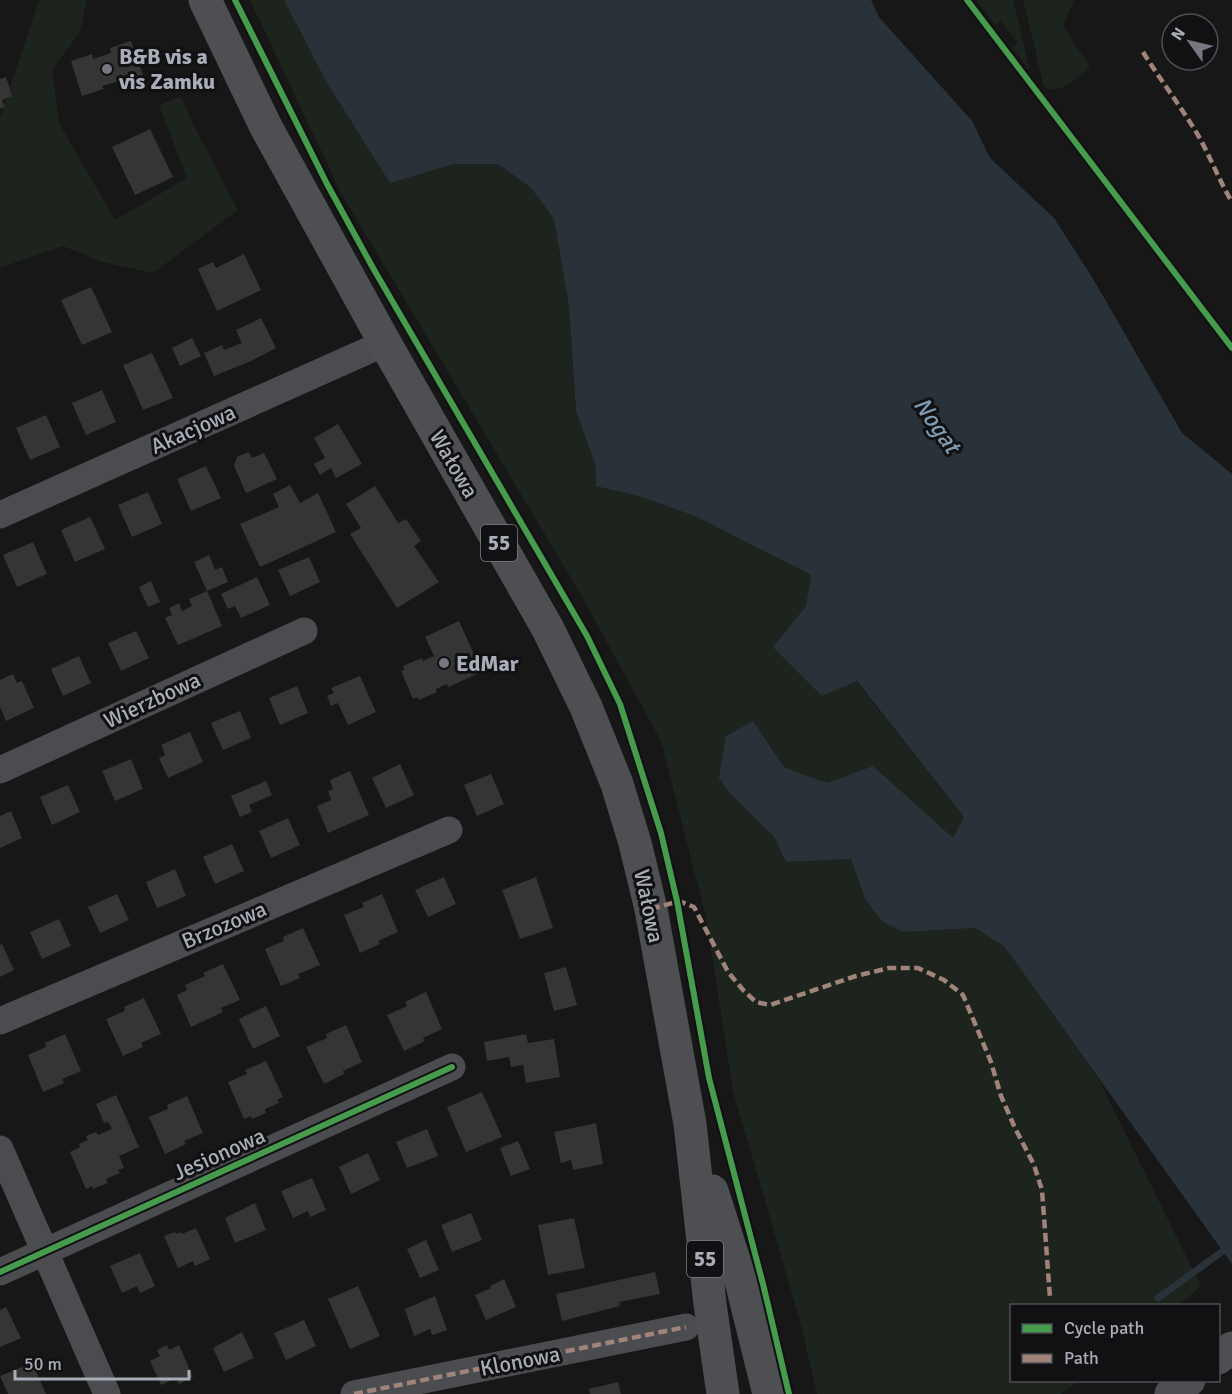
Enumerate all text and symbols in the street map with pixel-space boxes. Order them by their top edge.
north arrow [1160,12,1220,72]
text: N [1167,24,1190,44]
place label: B&B vis a vis Zamku [118,43,215,95]
marker: B&B vis a vis Zamku [100,62,114,76]
water label: Nogat [907,391,968,461]
street label: Akacjowa [146,398,240,460]
street label: Wałowa [424,425,484,503]
road number: 55 [481,525,517,561]
place label: EdMar [456,650,519,677]
marker: EdMar [437,656,451,670]
street label: Wierzbowa [99,666,205,734]
street label: Wałowa [628,867,670,945]
street label: Brzozowa [178,895,270,955]
street label: Jesionowa [169,1122,269,1186]
road number: 55 [687,1241,723,1277]
legend [1010,1304,1220,1382]
text: Cycle path [1064,1317,1144,1339]
street label: Klonowa [478,1340,562,1382]
scale bar [15,1343,189,1381]
text: Path [1064,1347,1099,1369]
text: 50 m [24,1353,62,1375]

